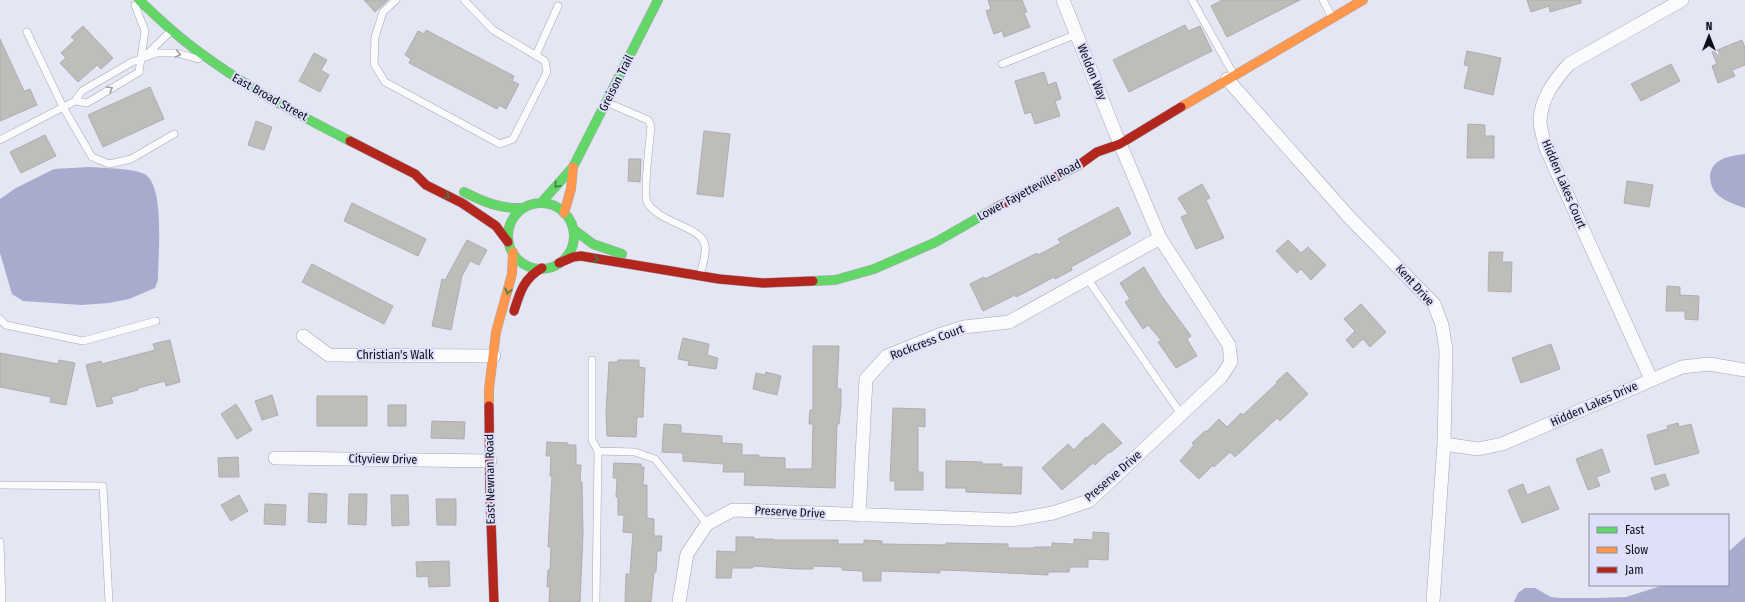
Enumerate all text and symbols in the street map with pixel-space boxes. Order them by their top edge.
north arrow [1689,16,1729,56]
text: N [1706,20,1712,33]
street label: Weldon Way [1074,42,1110,103]
one-way arrow [175,49,181,58]
street label: Greison Trail [596,52,636,114]
street label: East Broad Street [230,70,310,124]
one-way arrow [106,86,113,93]
street label: Hidden Lakes Court [1539,137,1589,231]
street label: Lower Fayetteville Road [975,157,1083,223]
one-way arrow [554,180,561,187]
one-way arrow [442,191,450,198]
one-way arrow [593,254,599,263]
street label: Kent Drive [1393,262,1437,309]
one-way arrow [504,288,512,294]
street label: Rockcress Court [888,322,966,362]
street label: Christian's Walk [356,348,434,362]
street label: Hidden Lakes Drive [1548,378,1640,430]
street label: East Newnan Road [482,434,498,524]
street label: Preserve Drive [1082,448,1144,504]
street label: Cityview Drive [349,451,418,467]
street label: Preserve Drive [754,503,826,521]
legend [1589,514,1729,586]
text: Fast [1625,523,1644,537]
text: Slow [1625,543,1648,557]
text: Jam [1625,563,1643,577]

